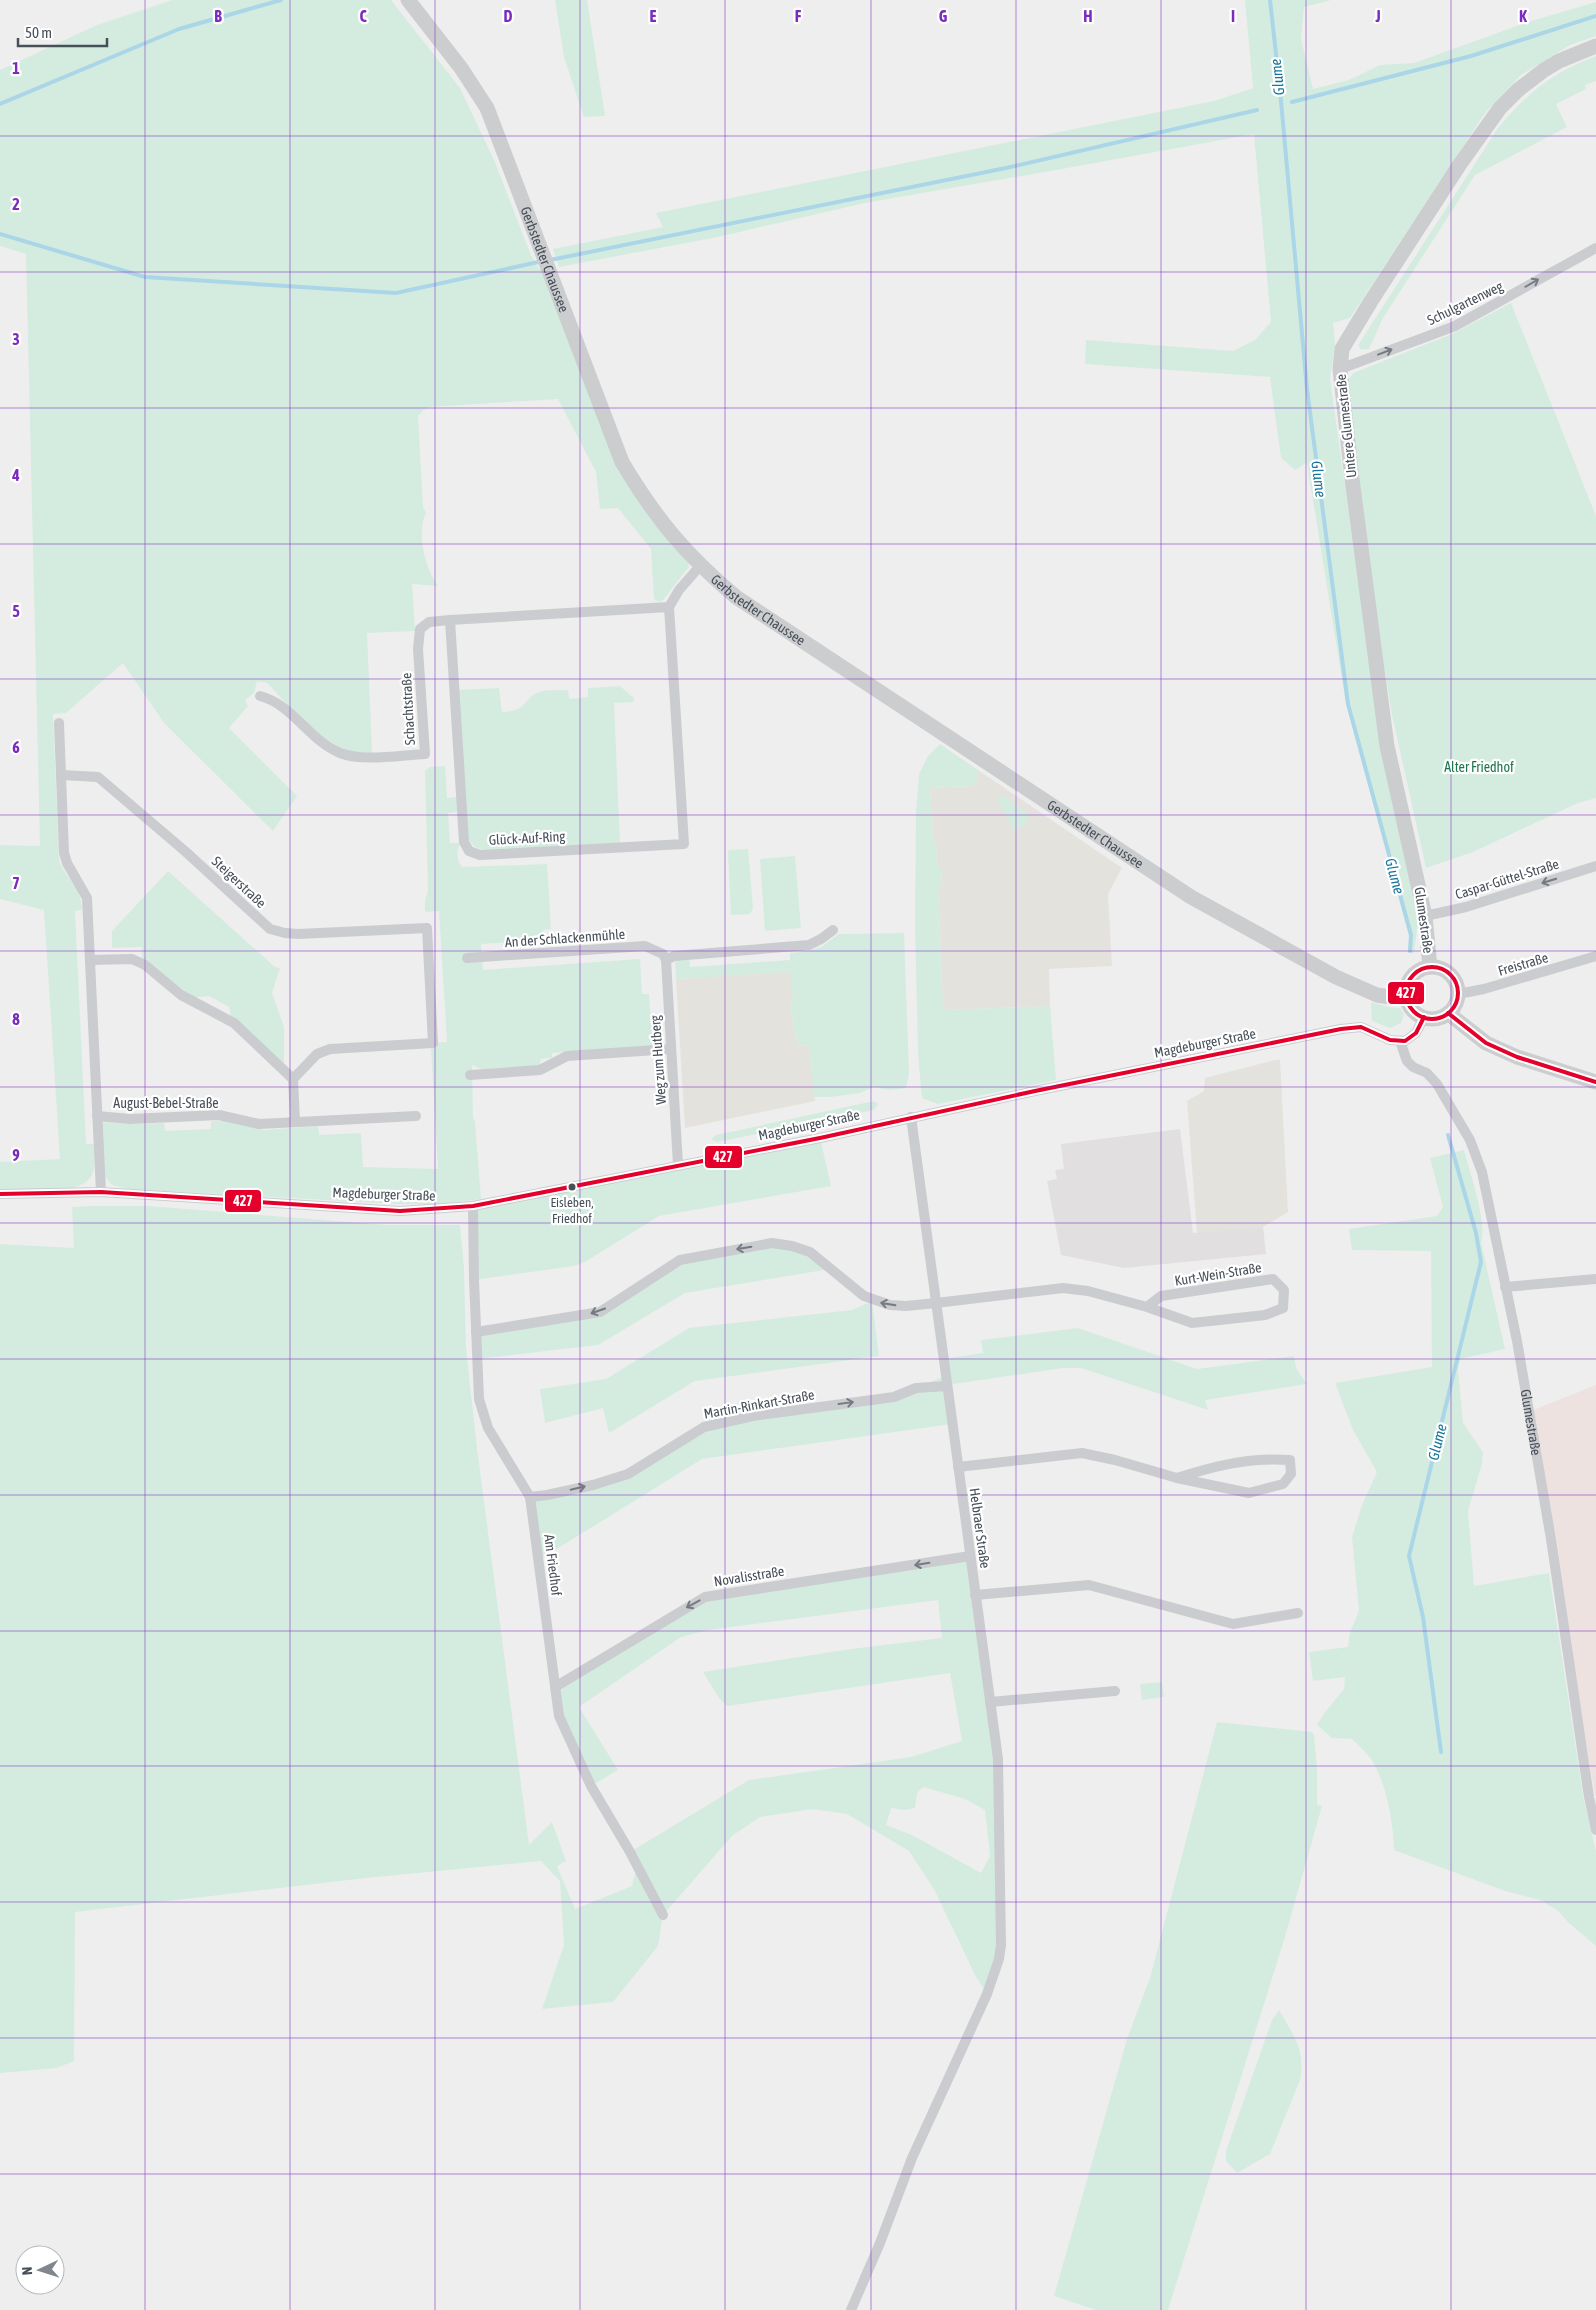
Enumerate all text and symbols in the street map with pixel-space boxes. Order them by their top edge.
text: B [214,7,222,25]
text: C [359,7,367,25]
text: D [504,7,513,25]
text: E [650,7,657,25]
text: F [795,7,802,25]
text: G [939,7,948,25]
text: H [1083,7,1093,25]
text: I [1231,7,1235,25]
text: J [1374,7,1381,25]
text: K [1519,7,1527,25]
scale bar [18,15,106,47]
text: 50 m [25,24,52,41]
water label: Glume [1267,58,1287,96]
text: 1 [12,59,20,77]
text: 2 [12,195,20,213]
street label: Gerbstedter Chaussee [517,204,572,314]
street label: Schulgartenweg [1425,278,1505,328]
one-way arrow [1524,278,1539,288]
text: 3 [12,330,20,348]
one-way arrow [1377,347,1392,356]
street label: Untere Glumestraße [1333,373,1359,479]
water label: Glume [1308,460,1330,498]
text: 4 [11,466,20,484]
street label: Gerbstedter Chaussee [708,571,808,648]
text: 5 [12,602,20,620]
street label: Schachtstraße [398,672,418,746]
text: 6 [12,738,20,756]
park label: Alter Friedhof [1444,759,1514,775]
street label: Gerbstedter Chaussee [1044,797,1146,871]
street label: Glück-Auf-Ring [488,828,566,848]
street label: Steigerstraße [209,853,269,911]
water label: Glume [1382,856,1408,896]
street label: Caspar-Güttel-Straße [1453,856,1561,902]
text: 7 [12,874,20,892]
one-way arrow [1542,876,1558,886]
street label: Glumestraße [1411,886,1437,954]
street label: An der Schlackenmühle [504,926,626,950]
street label: Freistraße [1496,949,1550,979]
line badge: 427 [1387,981,1425,1005]
text: 427 [1395,985,1416,1001]
text: 8 [12,1010,20,1028]
street label: Weg zum Hutberg [647,1015,669,1105]
street label: Magdeburger Straße [1153,1025,1257,1061]
street label: August-Bebel-Straße [113,1095,219,1111]
street label: Magdeburger Straße [757,1106,861,1144]
line badge: 427 [704,1145,743,1169]
text: 9 [12,1146,20,1164]
text: 427 [712,1149,733,1165]
marker: Eisleben, Friedhof [567,1182,577,1192]
street label: Magdeburger Straße [332,1184,436,1204]
line badge: 427 [224,1189,262,1213]
text: 427 [232,1193,253,1209]
place label: Eisleben, Friedhof [550,1195,594,1226]
one-way arrow [736,1244,752,1254]
street label: Kurt-Wein-Straße [1173,1259,1263,1289]
one-way arrow [880,1298,896,1308]
one-way arrow [590,1307,606,1316]
street label: Martin-Rinkart-Straße [703,1386,815,1422]
street label: Glumestraße [1517,1388,1544,1456]
one-way arrow [837,1398,853,1408]
water label: Glume [1424,1422,1450,1462]
one-way arrow [570,1483,586,1492]
street label: Helbraer Straße [966,1487,994,1569]
street label: Am Friedhof [541,1533,565,1597]
one-way arrow [914,1559,930,1569]
street label: Novalisstraße [713,1563,785,1589]
one-way arrow [687,1599,701,1609]
north arrow [15,2245,65,2295]
text: N [19,2266,35,2276]

